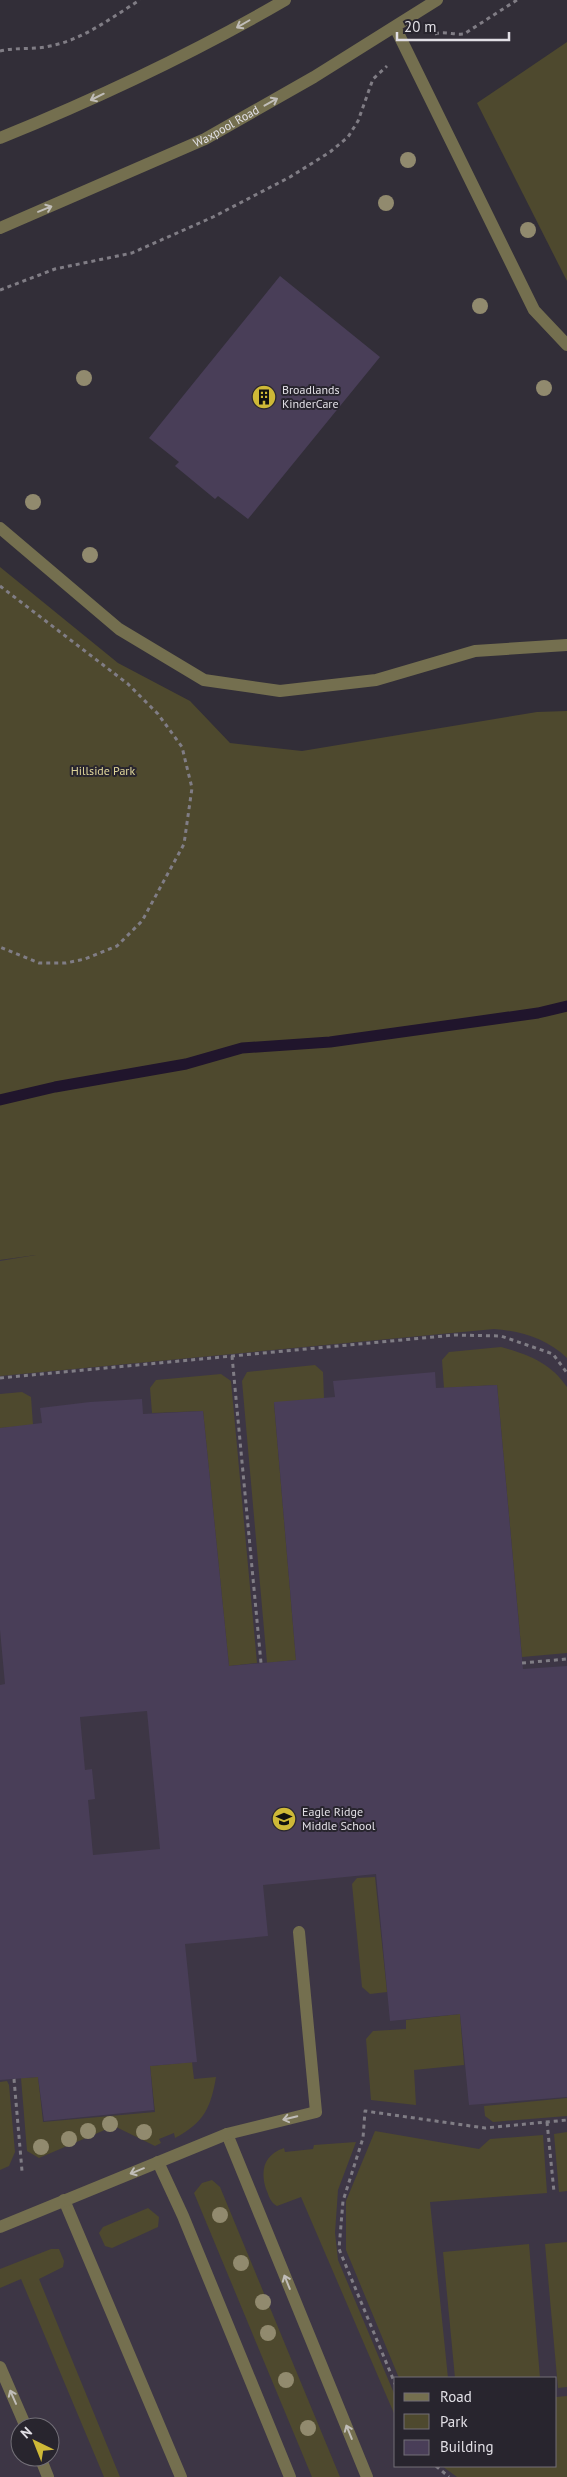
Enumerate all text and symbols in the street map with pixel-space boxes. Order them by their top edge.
scale bar [397,10,510,42]
text: 20 m [404,17,437,36]
one-way arrow [236,20,251,30]
one-way arrow [90,92,105,102]
one-way arrow [263,97,278,107]
street label: Waxpool Road [191,102,262,150]
one-way arrow [37,204,52,214]
place label: Broadlands KinderCare [282,382,339,411]
building icon: Broadlands KinderCare [251,384,277,410]
park label: Hillside Park [71,763,135,778]
place label: Eagle Ridge Middle School [302,1804,376,1833]
school or university icon: Eagle Ridge Middle School [271,1806,297,1832]
one-way arrow [283,2114,299,2123]
one-way arrow [130,2166,145,2176]
one-way arrow [282,2274,291,2290]
legend [394,2377,557,2467]
text: Road [440,2387,472,2406]
one-way arrow [8,2390,18,2405]
text: Park [440,2412,468,2431]
north arrow [10,2417,60,2467]
text: N [17,2423,36,2442]
one-way arrow [343,2425,353,2440]
text: Building [440,2437,494,2456]

